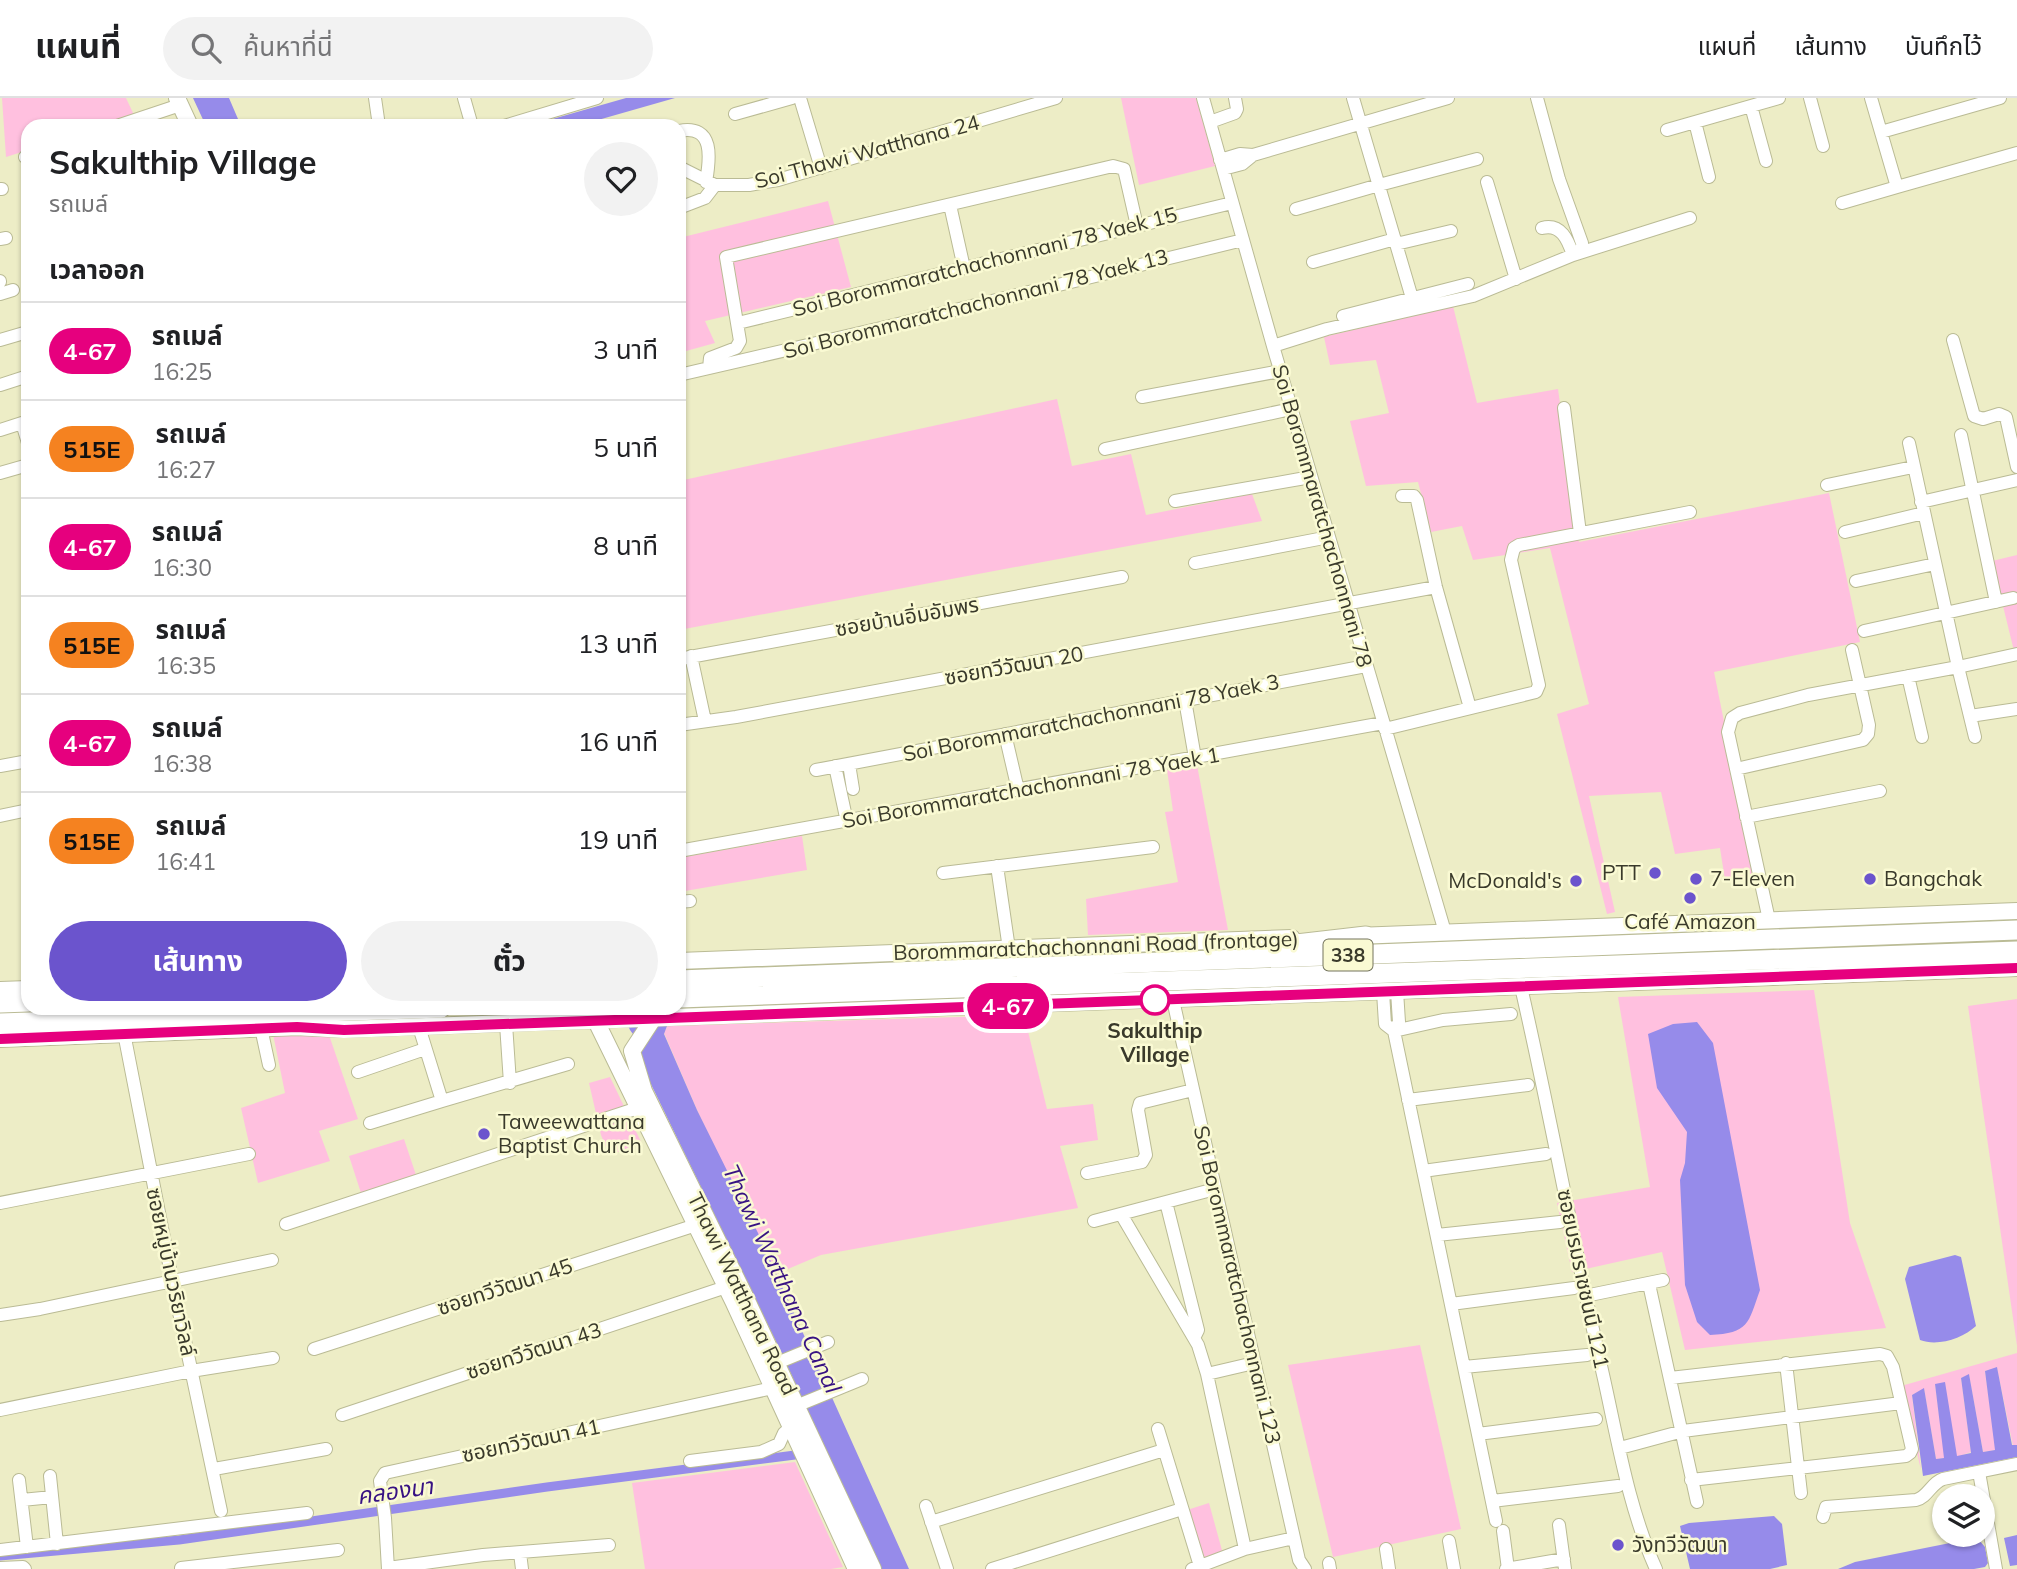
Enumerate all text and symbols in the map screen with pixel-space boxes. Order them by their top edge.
search box [163,17,653,80]
text: แผนที่ [35,25,121,66]
icon: search [187,29,225,67]
text: ค้นหาที่นี่ [243,30,333,63]
text: แผนที่ [1698,31,1756,61]
text: เส้นทาง [1794,31,1867,61]
text: บันทึกไว้ [1905,31,1982,61]
street label: Soi Thawi Watthana 24 [752,108,982,194]
text: Sakulthip Village [49,141,316,182]
button: heart [584,142,658,216]
text: รถเมล์ [49,189,108,218]
street label: Soi Borommaratchachonnani 78 Yaek 15 [790,201,1180,321]
street label: Soi Borommaratchachonnani 78 Yaek 13 [781,243,1171,363]
text: เวลาออก [49,253,145,286]
text: รถเมล์ [152,319,223,352]
text: 3 นาที [593,333,658,366]
text: 4-67 [63,336,117,366]
text: 16:25 [152,357,212,386]
street label: Soi Borommaratchachonnani 78 [1267,362,1379,670]
text: รถเมล์ [155,417,226,450]
text: 5 นาที [593,431,658,464]
text: 515E [63,434,120,464]
text: 16:27 [155,455,216,484]
text: รถเมล์ [152,515,223,548]
text: 8 นาที [593,529,658,562]
text: 4-67 [63,532,117,562]
text: 16:30 [152,553,212,582]
street label: ซอยบ้านอิ่มอัมพร [833,591,980,641]
text: รถเมล์ [155,613,226,646]
text: 13 นาที [578,627,658,660]
text: 515E [63,630,120,660]
street label: ซอยทวีวัฒนา 20 [942,640,1085,690]
text: 16:35 [155,651,216,680]
street label: Soi Borommaratchachonnani 78 Yaek 3 [900,668,1281,766]
text: รถเมล์ [152,711,223,744]
text: 16 นาที [578,725,658,758]
text: 4-67 [63,728,117,758]
street label: Soi Borommaratchachonnani 78 Yaek 1 [840,741,1222,833]
text: 16:38 [152,749,212,778]
text: รถเมล์ [155,809,226,842]
text: 19 นาที [578,823,658,856]
text: 515E [63,826,120,856]
text: 16:41 [155,847,216,876]
place label: PTT [1602,859,1641,885]
marker: PTT [1647,865,1663,881]
place label: 7-Eleven [1710,865,1795,891]
place label: Bangchak [1884,865,1982,891]
place label: McDonald's [1448,867,1562,893]
marker: 7-Eleven [1688,871,1704,887]
marker: Bangchak [1862,871,1878,887]
marker: McDonald's [1568,873,1584,889]
marker: Café Amazon [1682,890,1698,906]
place label: Café Amazon [1624,908,1756,934]
button: เส้นทาง [49,921,347,1001]
button: ตั๋ว [361,921,658,1001]
street label: Borommaratchachonnani Road (frontage) [893,925,1299,965]
road number: 338 [1324,940,1372,970]
line badge: 4-67 [959,983,1057,1029]
marker: Sakulthip Village [1140,985,1170,1015]
text: 4-67 [981,991,1035,1021]
place label: Sakulthip Village [1107,1017,1203,1067]
place label: Taweewattana Baptist Church [498,1108,645,1158]
street label: Soi Borommaratchachonnani 123 [1189,1123,1287,1446]
marker: Taweewattana Baptist Church [476,1126,492,1142]
water label: Thawi Watthana Canal [717,1160,848,1398]
street label: ซอยหมู่บ้านวริยาวิลล์ [140,1185,203,1359]
street label: ซอยบรมราชชนนี 121 [1552,1187,1616,1371]
street label: Thawi Watthana Road [683,1188,803,1399]
street label: ซอยทวีวัฒนา 45 [434,1252,576,1320]
street label: ซอยทวีวัฒนา 43 [463,1316,605,1384]
street label: ซอยทวีวัฒนา 41 [459,1413,602,1467]
water label: คลองนา [355,1471,436,1510]
map controls [1932,1484,1995,1547]
button: layers [1932,1484,1995,1547]
place label: วังทวีวัฒนา [1632,1531,1727,1557]
marker: วังทวีวัฒนา [1610,1537,1626,1553]

